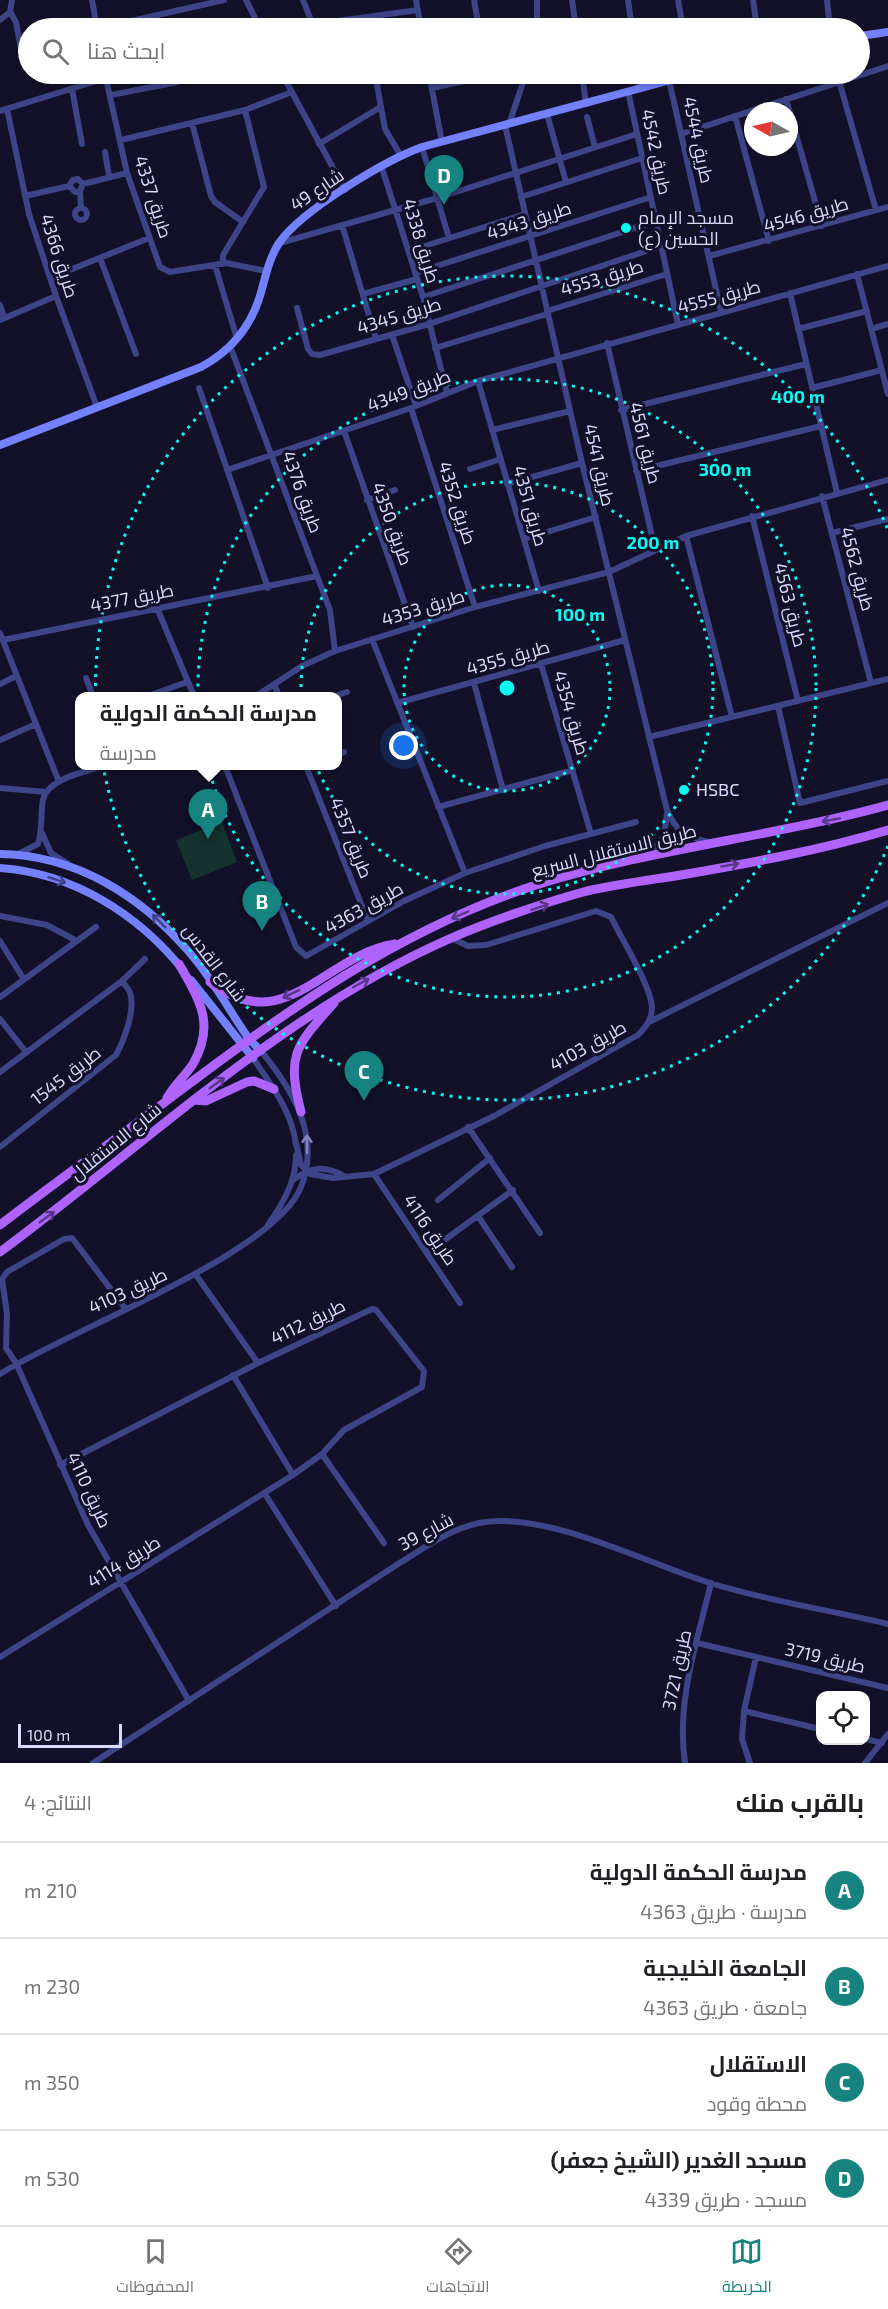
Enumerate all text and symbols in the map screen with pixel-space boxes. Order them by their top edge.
search box [18,18,870,84]
icon: search [39,35,72,68]
text: ابحث هنا [87,37,165,63]
street label: طريق 4544 [677,94,719,186]
north arrow [744,102,798,156]
street label: طريق 4542 [635,107,677,197]
street label: طريق 4337 [128,153,178,241]
pin: D [424,156,464,205]
street label: شارع 49 [285,163,349,217]
street label: طريق 4546 [761,191,851,239]
street label: طريق 4338 [397,196,445,286]
street label: طريق 4343 [484,196,574,246]
place label: مسجد الإمام الحسين (ع) [638,206,734,251]
street label: طريق 4366 [34,211,84,301]
marker: مسجد الإمام الحسين (ع) [619,221,633,235]
street label: طريق 4553 [558,254,646,302]
street label: طريق 4555 [675,274,763,320]
street label: طريق 4345 [354,292,444,340]
street label: طريق 4349 [364,364,454,418]
text: 400 m [771,385,825,407]
street label: طريق 4561 [623,400,667,486]
street label: طريق 4541 [578,421,620,509]
street label: طريق 4376 [276,448,328,536]
street label: طريق 4352 [432,458,482,548]
text: 300 m [699,458,751,480]
street label: طريق 4351 [507,463,553,549]
street label: طريق 4350 [366,479,418,569]
street label: طريق 4562 [834,524,880,614]
text: 200 m [627,531,679,553]
street label: طريق 4563 [768,560,812,650]
street label: طريق 4377 [88,578,176,618]
street label: طريق 4353 [378,584,468,632]
text: 100 m [555,603,605,625]
street label: طريق 4355 [464,635,552,681]
street label: طريق 4354 [547,668,595,758]
centre of rings [497,678,517,698]
popup [75,692,342,770]
text: مدرسة الحكمة الدولية [100,699,317,725]
your location [389,731,418,760]
text: مدرسة [100,740,157,764]
place label: HSBC [696,778,740,800]
marker: HSBC [677,783,691,797]
pin: A [188,790,228,839]
street label: طريق 4357 [324,794,378,882]
one-way arrow [822,814,842,825]
street label: طريق الاستقلال السريع [529,819,699,883]
one-way arrow [720,860,739,871]
one-way arrow [47,876,66,887]
street label: طريق 4363 [320,877,408,939]
pin: B [242,882,282,931]
one-way arrow [530,901,549,912]
one-way arrow [452,910,470,921]
one-way arrow [152,913,167,928]
street label: شارع القدس [177,919,251,1007]
one-way arrow [352,977,369,989]
one-way arrow [282,989,300,1001]
street label: طريق 4103 [545,1015,631,1077]
street label: طريق 1545 [26,1041,106,1111]
pin: C [344,1052,384,1101]
one-way arrow [208,1077,224,1090]
street label: شارع الاستقلال [65,1098,167,1186]
one-way arrow [301,1135,313,1155]
street label: طريق 4116 [397,1190,463,1270]
one-way arrow [39,1211,55,1224]
street label: طريق 4103 [85,1262,171,1320]
street label: طريق 4112 [266,1294,350,1350]
street label: طريق 4110 [61,1448,117,1532]
street label: شارع 39 [394,1508,458,1556]
street label: طريق 4114 [83,1530,165,1594]
street label: طريق 3721 [657,1628,697,1712]
street label: طريق 3719 [782,1637,868,1679]
map controls [816,1691,870,1745]
button: locate [816,1691,870,1745]
scale bar [18,1721,122,1748]
text: 100 m [27,1725,70,1744]
text: بالقرب منك [736,1786,864,1817]
text: النتائج: 4 [24,1790,92,1814]
text: مدرسة الحكمة الدولية [590,1858,807,1884]
text: 210 m [24,1878,77,1902]
text: A [838,1878,851,1902]
text: مدرسة · طريق 4363 [640,1899,807,1923]
text: الجامعة الخليجية [643,1954,807,1980]
text: 230 m [24,1974,80,1998]
text: B [838,1974,851,1998]
text: جامعة · طريق 4363 [643,1995,807,2019]
text: الاستقلال [710,2050,807,2076]
text: 350 m [24,2070,80,2094]
text: C [839,2070,850,2094]
text: محطة وقود [707,2091,807,2115]
text: مسجد الغدير (الشيخ جعفر) [551,2146,807,2172]
text: 530 m [24,2166,80,2190]
text: D [838,2166,851,2190]
text: مسجد · طريق 4339 [644,2187,807,2211]
tab: المحفوظات [116,2235,194,2301]
tab: الاتجاهات [426,2235,490,2301]
tab: الخريطة [722,2235,772,2301]

